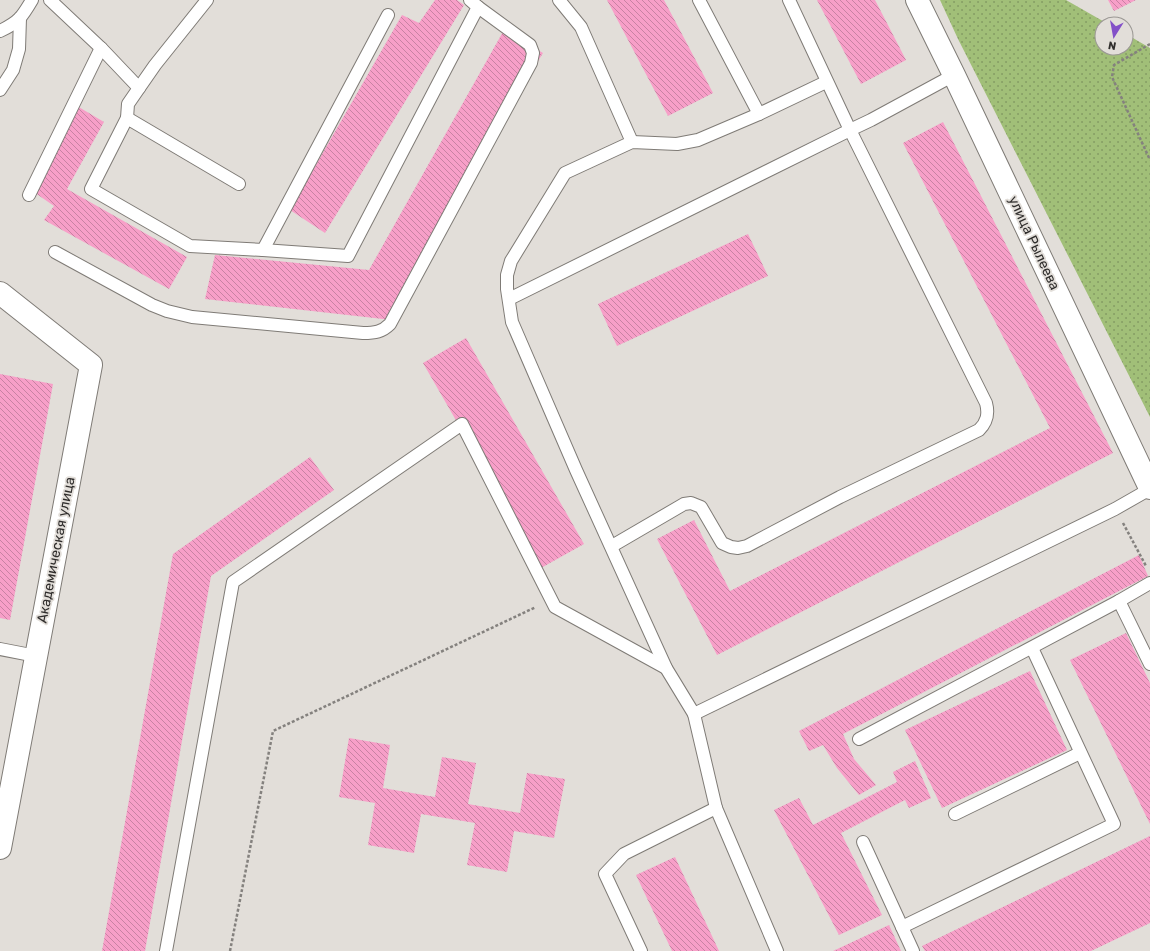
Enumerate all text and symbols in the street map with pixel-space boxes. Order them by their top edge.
north arrow [1094,16,1134,56]
text: N [1107,38,1117,52]
street label: улица Рылеева [1005,193,1063,293]
street label: Академическая улица [33,475,79,625]

